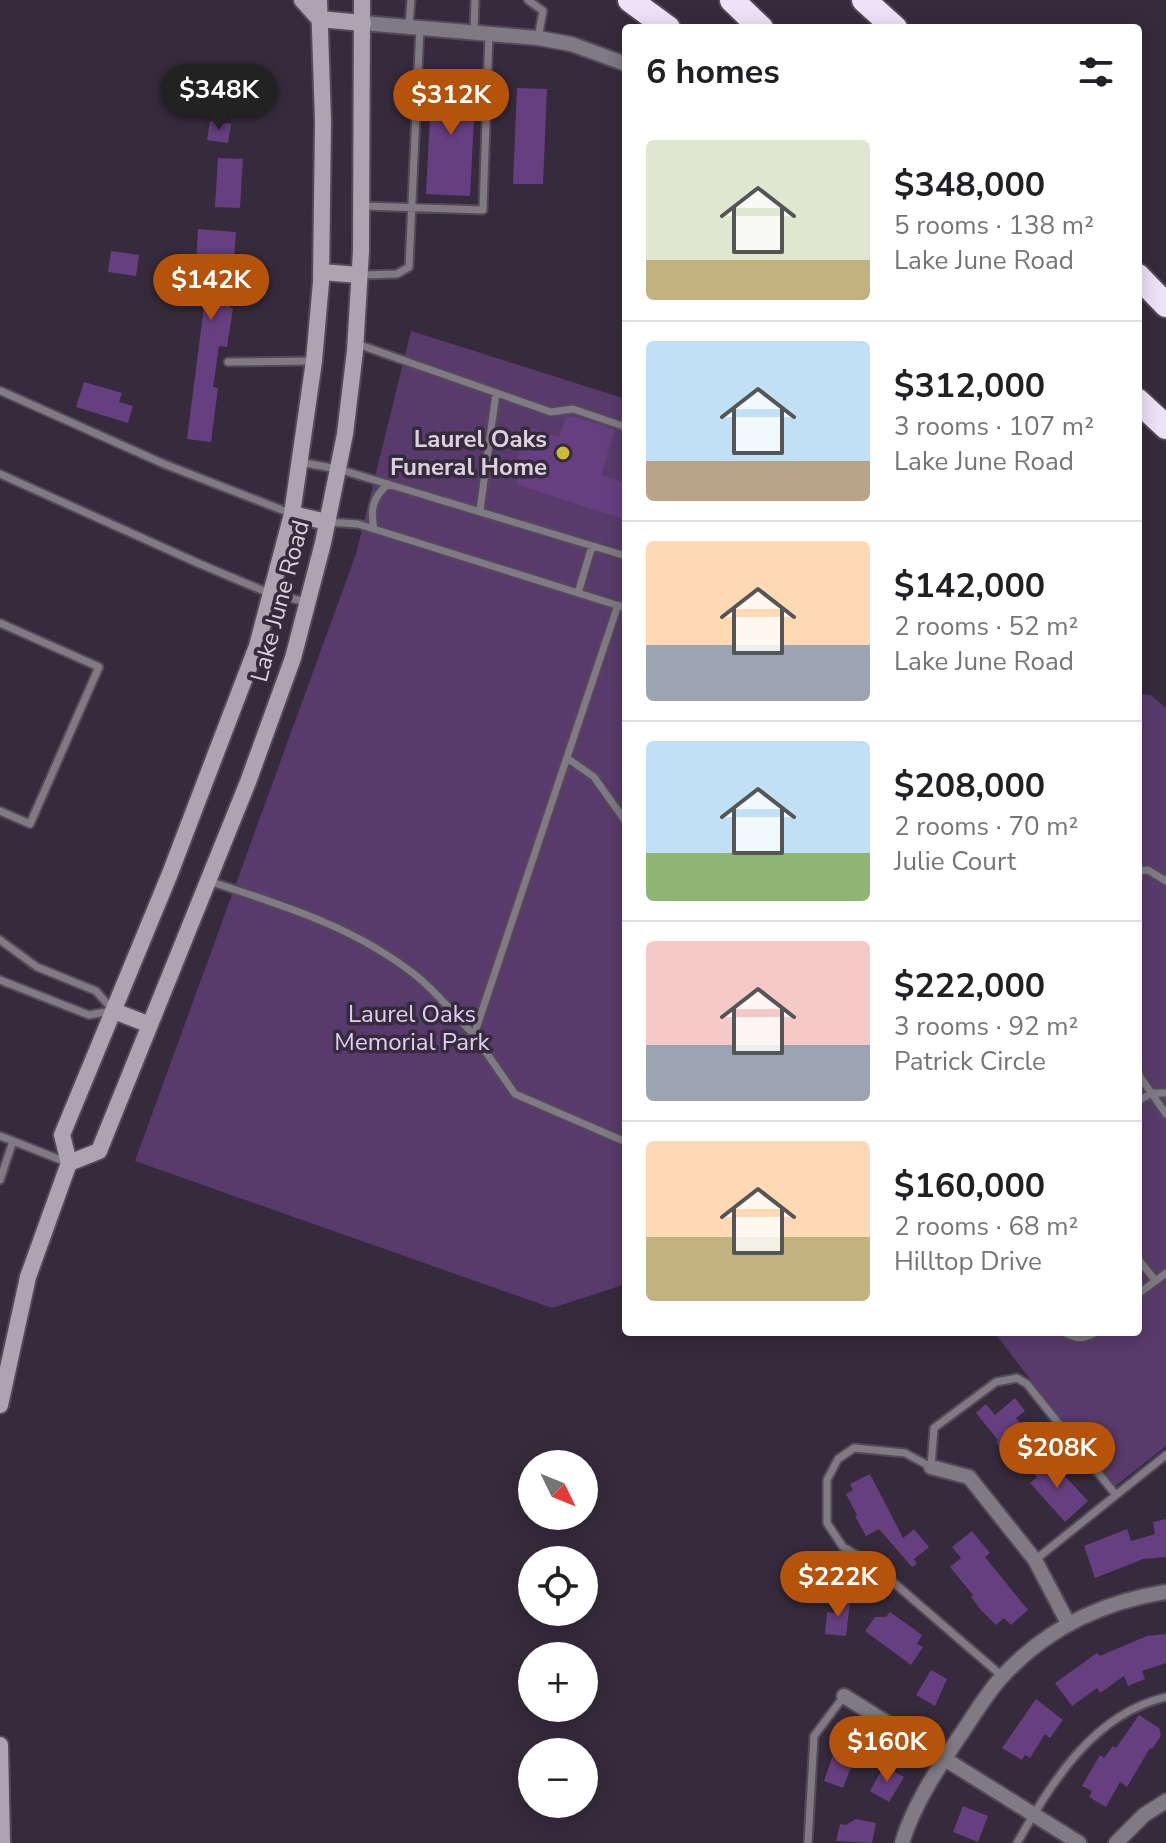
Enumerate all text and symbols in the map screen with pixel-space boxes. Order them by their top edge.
text: 6 homes [646,49,780,95]
icon: filters [1074,50,1118,94]
pin: $348K [163,64,275,132]
pin: $312K [395,69,507,137]
text: $348K [179,72,259,107]
text: $312K [411,77,491,112]
text: $348,000 [894,162,1045,208]
icon: home [710,172,806,268]
text: 5 rooms · 138 m² [894,208,1094,243]
text: Lake June Road [894,243,1074,278]
pin: $142K [155,254,267,322]
text: $142K [171,262,251,297]
text: $312,000 [894,363,1045,409]
icon: home [710,373,806,469]
text: 3 rooms · 107 m² [894,409,1094,444]
place label: Laurel Oaks Funeral Home [390,423,547,483]
marker: Laurel Oaks Funeral Home [554,444,572,462]
text: Lake June Road [894,444,1074,479]
street label: Lake June Road [243,517,317,685]
text: $142,000 [894,563,1045,609]
icon: home [710,573,806,669]
text: 2 rooms · 52 m² [894,609,1078,644]
text: Lake June Road [894,644,1074,679]
text: $208,000 [894,763,1045,809]
icon: home [710,773,806,869]
text: 2 rooms · 70 m² [894,809,1078,844]
text: Julie Court [894,844,1016,879]
text: $222,000 [894,963,1045,1009]
icon: home [710,973,806,1069]
park label: Laurel Oaks Memorial Park [334,998,491,1058]
text: 3 rooms · 92 m² [894,1009,1078,1044]
text: Patrick Circle [894,1044,1046,1079]
text: $160,000 [894,1163,1045,1209]
icon: home [710,1173,806,1269]
text: 2 rooms · 68 m² [894,1209,1078,1244]
text: Hilltop Drive [894,1244,1042,1279]
pin: $208K [1001,1422,1113,1490]
text: $208K [1017,1430,1097,1465]
north arrow [518,1450,598,1530]
map controls [518,1450,598,1818]
button: locate [518,1546,598,1626]
pin: $222K [782,1551,894,1619]
text: $222K [798,1559,878,1594]
button: + [518,1642,598,1722]
pin: $160K [831,1716,943,1784]
text: $160K [847,1724,927,1759]
button: − [518,1738,598,1818]

